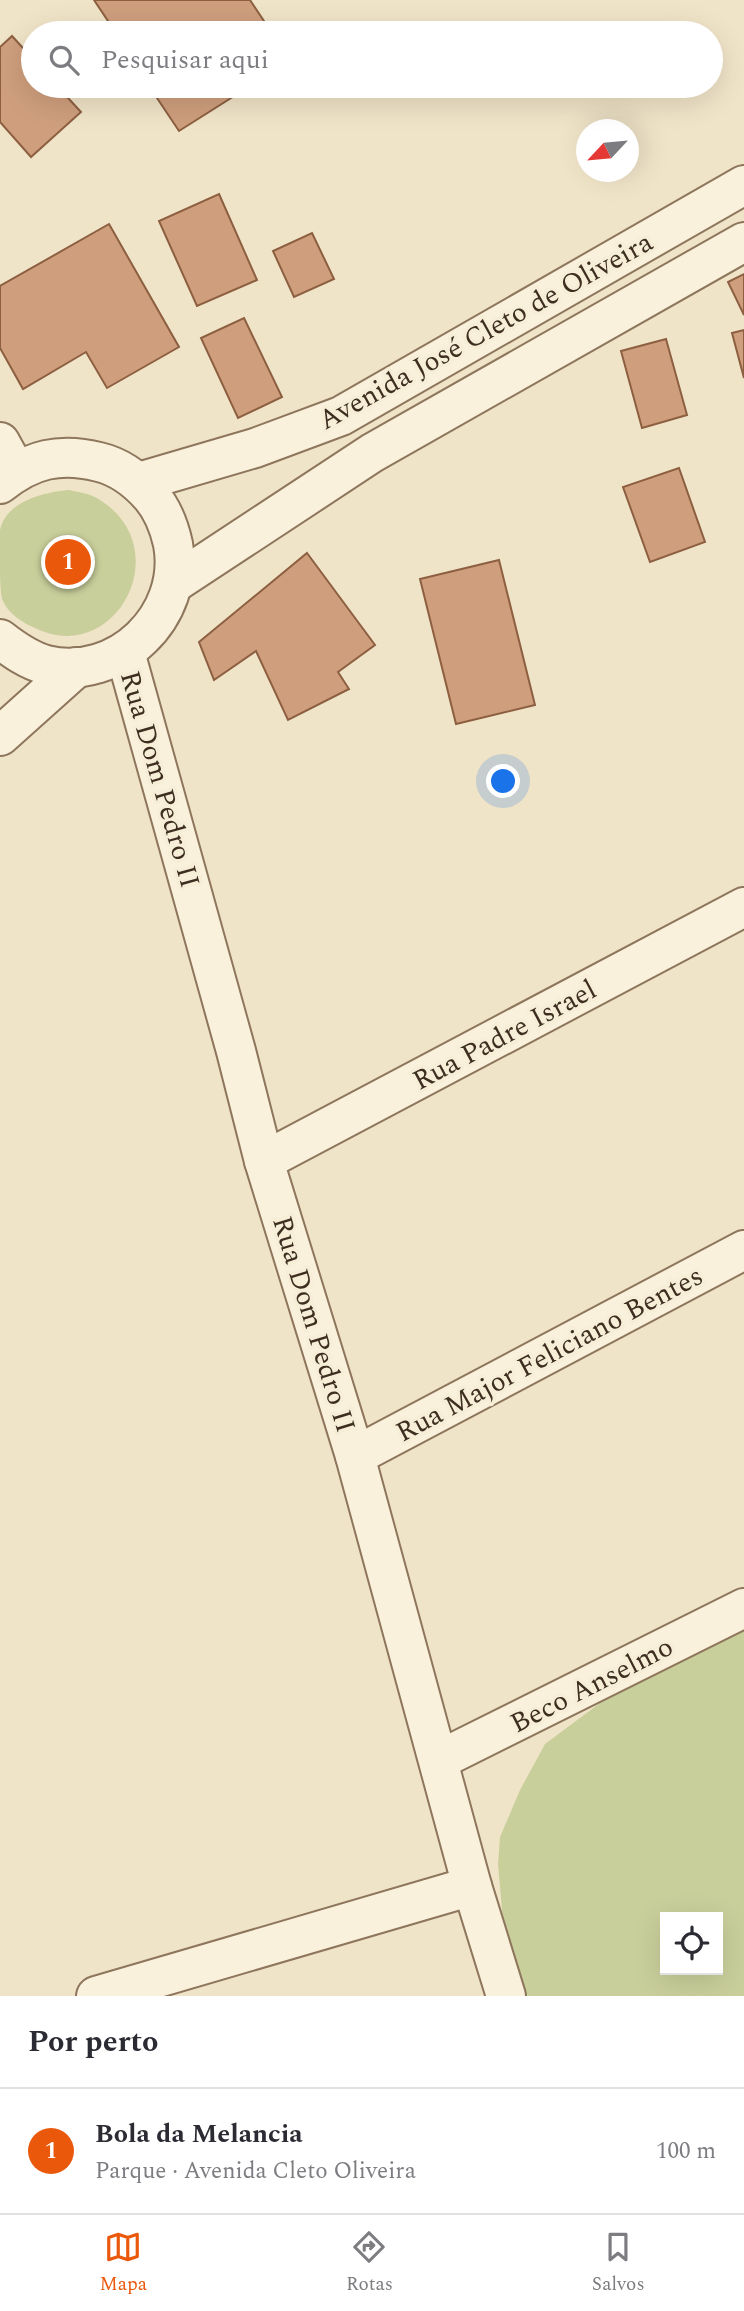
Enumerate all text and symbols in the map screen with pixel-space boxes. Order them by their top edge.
search box [21,21,723,98]
text: Pesquisar aqui [101,40,269,80]
icon: search [45,41,83,79]
north arrow [576,119,639,182]
street label: Avenida José Cleto de Oliveira [310,221,661,442]
pin: 1 [45,536,91,588]
street label: Rua Dom Pedro II [108,666,211,893]
your location [486,764,520,798]
street label: Rua Padre Israel [405,969,604,1102]
street label: Rua Dom Pedro II [260,1211,367,1438]
street label: Rua Major Feliciano Bentes [388,1255,711,1454]
street label: Beco Anselmo [503,1626,681,1745]
map controls [660,1912,723,1975]
button: locate [660,1912,723,1975]
text: Por perto [28,2019,158,2065]
text: Bola da Melancia [95,2114,303,2154]
text: 1 [45,2134,57,2169]
text: 100 m [656,2134,716,2169]
text: Parque · Avenida Cleto Oliveira [95,2154,416,2189]
tab: Mapa [99,2228,147,2299]
tab: Rotas [346,2228,393,2299]
tab: Salvos [592,2228,645,2299]

